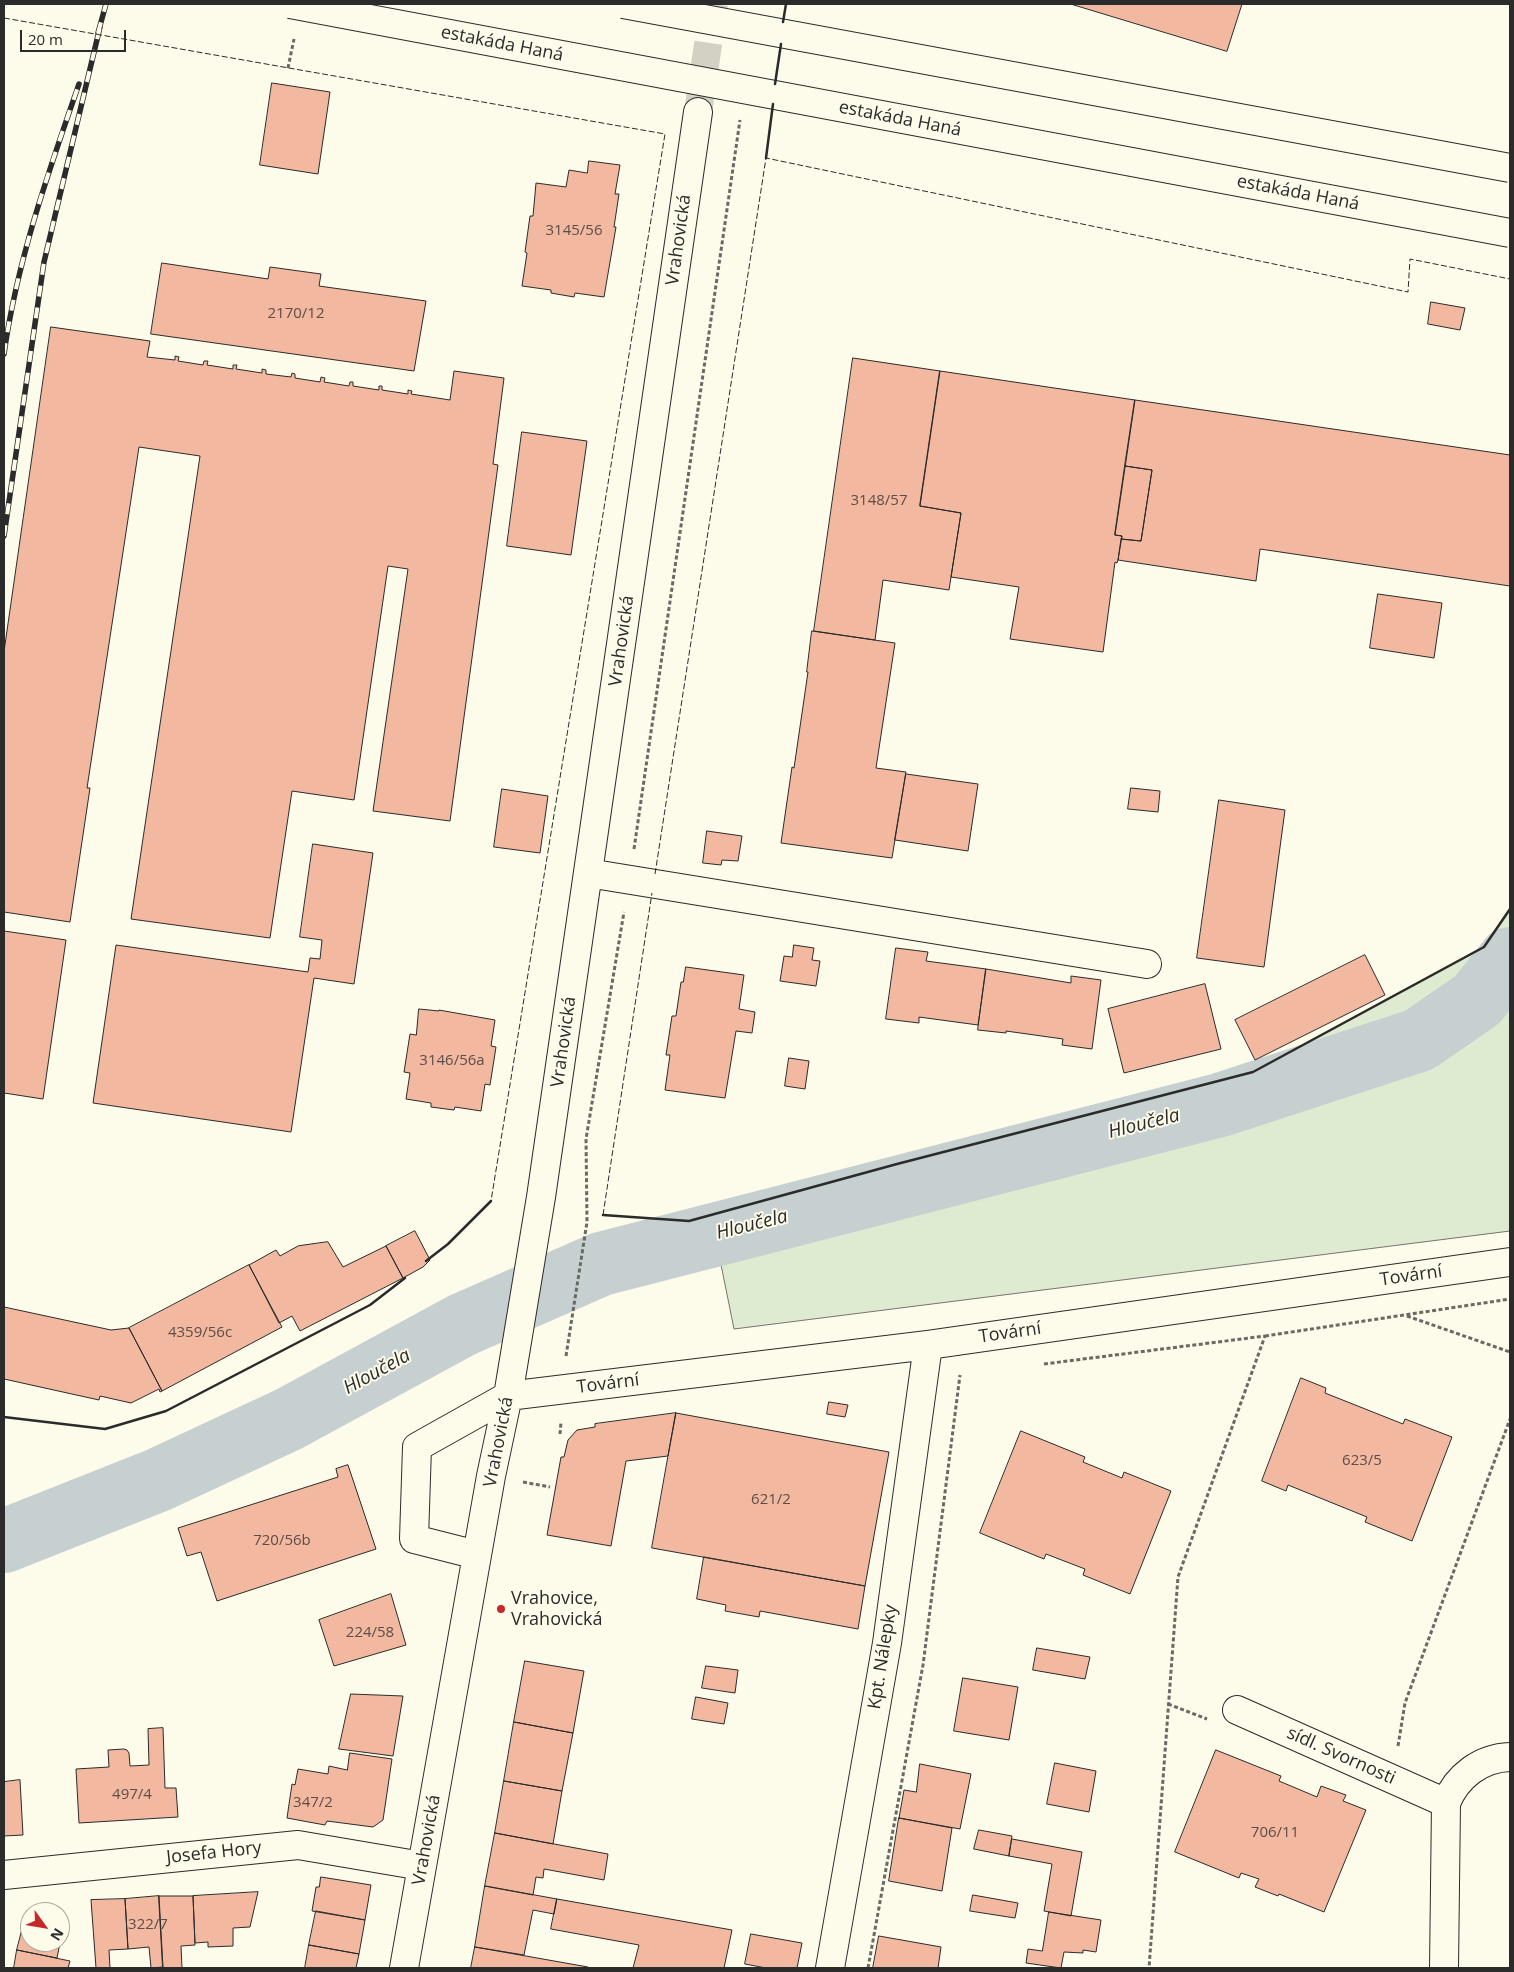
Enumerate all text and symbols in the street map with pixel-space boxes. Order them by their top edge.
scale bar [22,20,129,52]
street label: estakáda Haná [439,22,565,66]
text: 20 m [28,29,63,49]
street label: estakáda Haná [837,97,963,141]
street label: estakáda Haná [1235,171,1361,215]
street label: Vrahovická [662,193,696,287]
house number: 3145/56 [546,222,602,240]
house number: 2170/12 [268,305,324,323]
house number: 3148/57 [851,492,907,510]
street label: Vrahovická [605,594,639,688]
street label: Vrahovická [547,995,581,1089]
house number: 3146/56a [419,1052,485,1070]
water label: Hloučela [1106,1104,1182,1144]
water label: Hloučela [714,1205,790,1245]
street label: Tovární [1378,1261,1444,1291]
street label: Tovární [977,1318,1043,1348]
house number: 4359/56c [168,1324,232,1342]
water label: Hloučela [340,1344,414,1400]
street label: Tovární [576,1369,640,1399]
street label: Vrahovická [480,1395,518,1489]
house number: 623/5 [1342,1452,1382,1470]
house number: 621/2 [751,1491,791,1509]
house number: 720/56b [253,1532,311,1550]
place label: Vrahovice, Vrahovická [511,1588,603,1630]
marker: Vrahovice, Vrahovická [495,1603,507,1615]
street label: Kpt. Nálepky [864,1603,902,1711]
house number: 224/58 [346,1624,394,1642]
street label: sídl. Svornosti [1283,1722,1399,1790]
house number: 497/4 [112,1786,152,1804]
street label: Vrahovická [408,1793,446,1887]
house number: 347/2 [293,1794,333,1812]
house number: 706/11 [1251,1824,1299,1842]
street label: Josefa Hory [165,1837,263,1869]
north arrow [20,1902,70,1952]
house number: 322/7 [128,1916,168,1934]
text: N [46,1925,68,1945]

